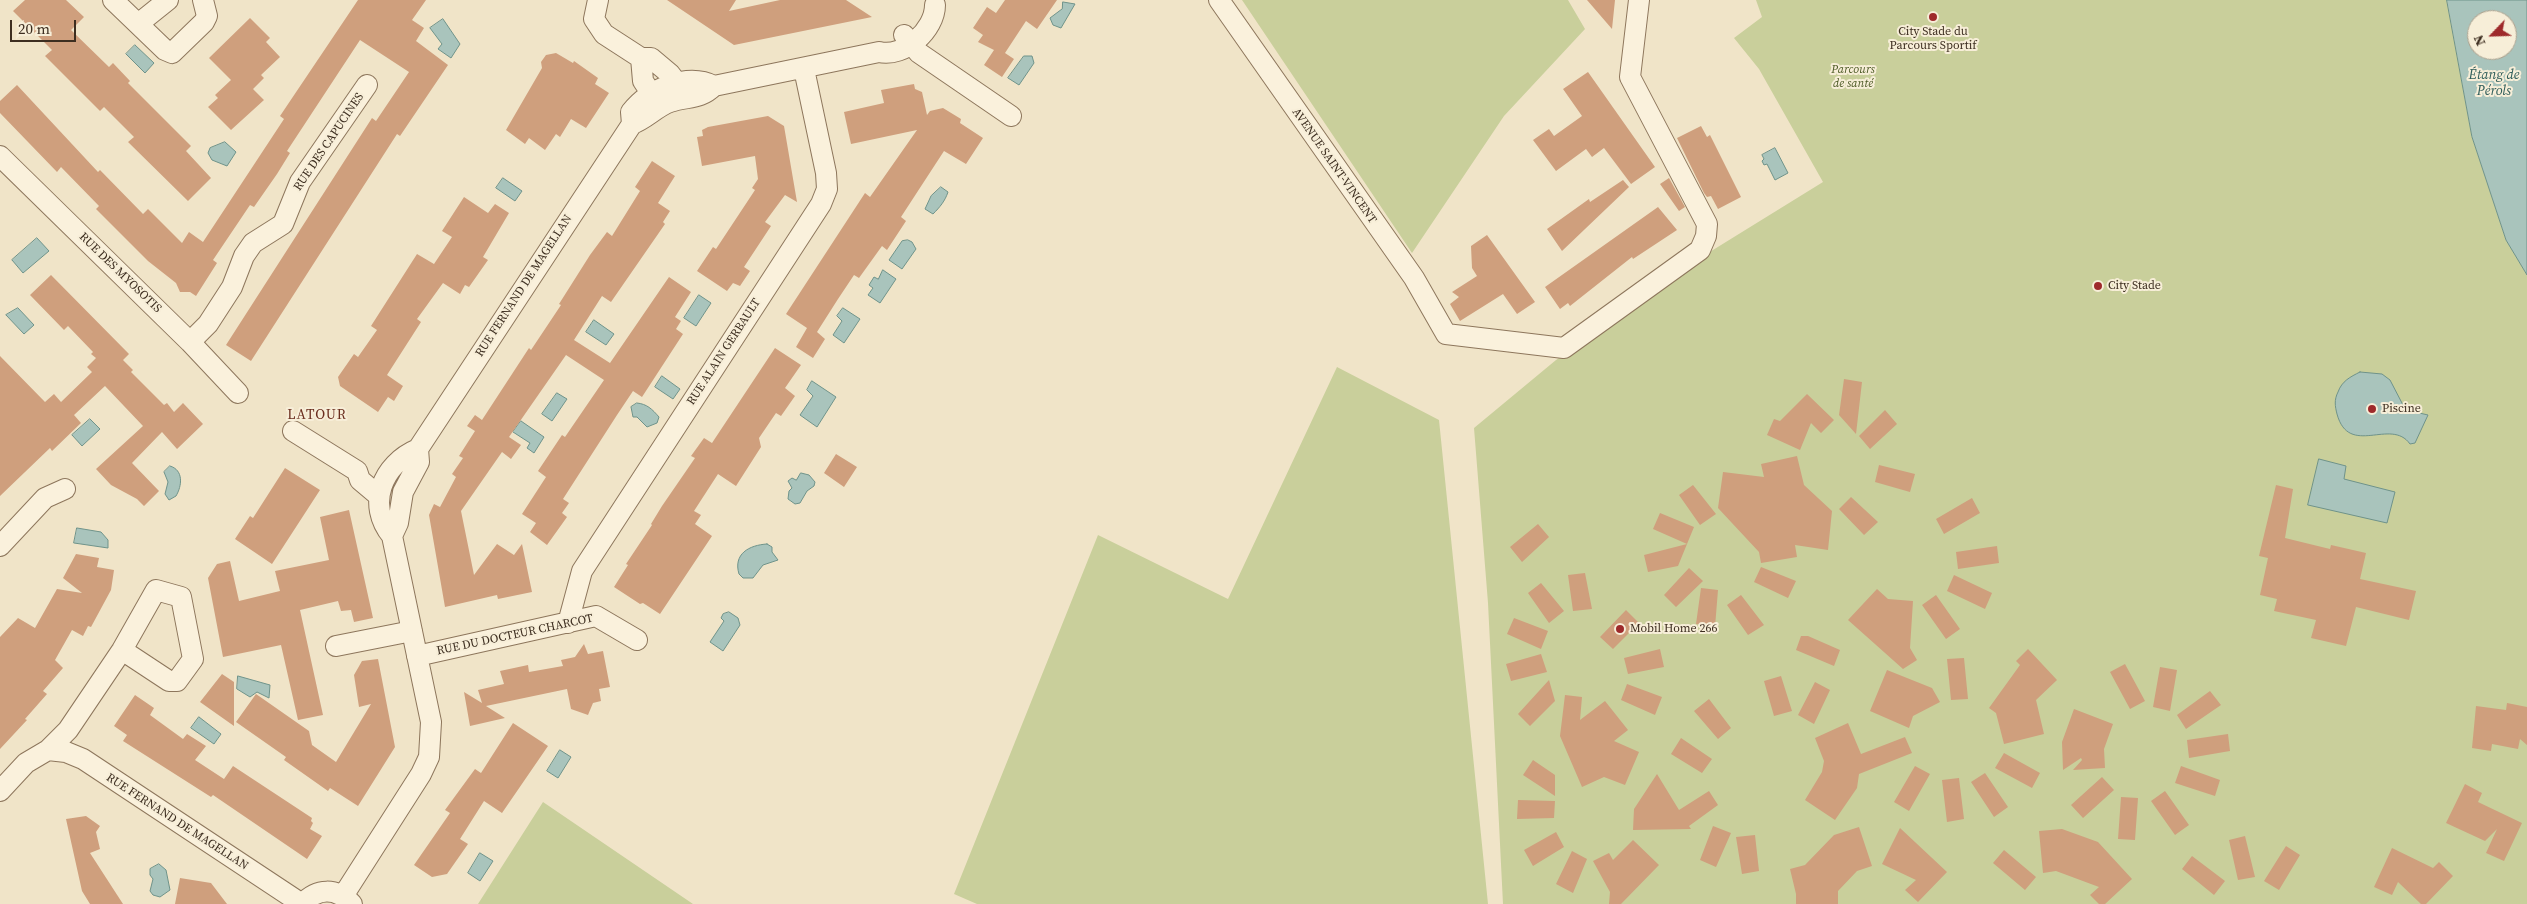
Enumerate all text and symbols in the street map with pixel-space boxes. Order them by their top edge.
scale bar [12,10,79,42]
north arrow [2467,10,2517,60]
marker: City Stade du Parcours Sportif [1927,11,1939,23]
text: 20 m [18,18,50,39]
place label: City Stade du Parcours Sportif [1890,25,1976,53]
text: N [2468,32,2490,49]
park label: Parcours de santé [1831,63,1875,91]
water label: Étang de Pérols [2468,67,2520,100]
street label: RUE DES CAPUCINES [291,90,367,194]
street label: AVENUE SAINT-VINCENT [1289,105,1379,227]
street label: RUE FERNAND DE MAGELLAN [473,212,575,360]
street label: RUE DES MYOSOTIS [76,230,164,316]
place label: City Stade [2108,279,2161,293]
marker: City Stade [2092,280,2104,292]
street label: RUE ALAIN GERBAULT [684,296,764,408]
place label: Piscine [2382,402,2421,416]
marker: Piscine [2366,403,2378,415]
district label: LATOUR [286,407,348,423]
street label: RUE DU DOCTEUR CHARCOT [435,611,595,659]
place label: Mobil Home 266 [1630,622,1717,636]
marker: Mobil Home 266 [1614,623,1626,635]
street label: RUE FERNAND DE MAGELLAN [103,771,251,873]

